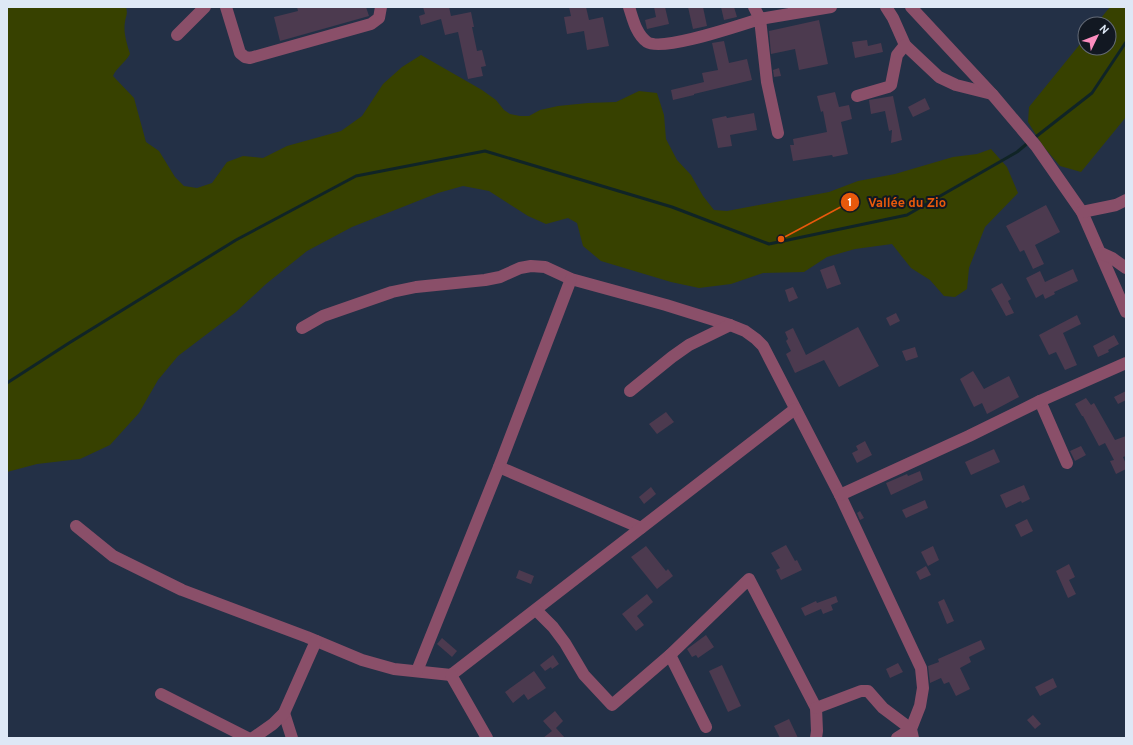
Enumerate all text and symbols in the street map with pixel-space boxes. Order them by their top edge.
north arrow [1077,16,1117,56]
text: N [1096,22,1111,38]
callout: Vallée du Zio [840,190,954,215]
text: 1 [848,195,852,211]
text: Vallée du Zio [868,196,946,212]

